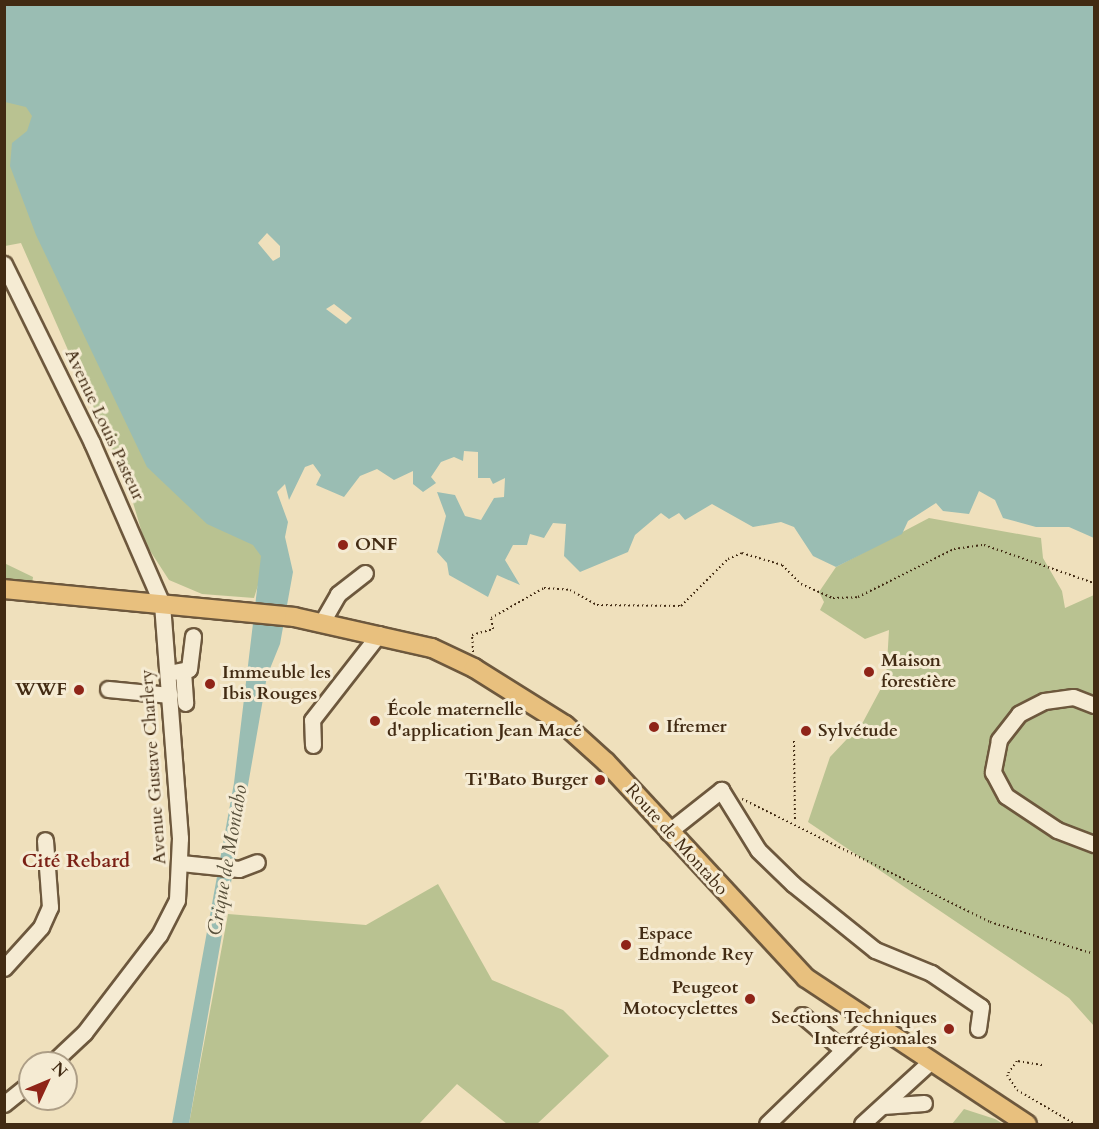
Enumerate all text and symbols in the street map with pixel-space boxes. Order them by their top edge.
street label: Avenue Louis Pasteur [59,346,149,504]
place label: ONF [355,534,397,556]
marker: ONF [336,538,350,552]
place label: Maison forestière [881,651,957,694]
place label: Immeuble les Ibis Rouges [222,663,331,706]
marker: Maison forestière [862,665,876,679]
street label: Avenue Gustave Charlery [136,669,172,865]
marker: Immeuble les Ibis Rouges [203,677,217,691]
place label: WWF [15,679,67,701]
marker: WWF [72,683,86,697]
place label: École maternelle d'application Jean Macé [387,700,582,742]
marker: École maternelle d'application Jean Macé [368,714,382,728]
place label: Ifremer [666,716,727,738]
marker: Ifremer [647,720,661,734]
place label: Sylvétude [818,720,898,742]
marker: Sylvétude [799,724,813,738]
place label: Ti'Bato Burger [465,769,588,791]
marker: Ti'Bato Burger [593,773,607,787]
street label: Route de Montabo [620,780,732,900]
water label: Crique de Montabo [202,783,252,937]
district label: Cité Rebard [22,848,130,872]
place label: Espace Edmonde Rey [638,924,754,966]
marker: Espace Edmonde Rey [619,938,633,952]
place label: Peugeot Motocyclettes [623,978,738,1020]
marker: Peugeot Motocyclettes [743,992,757,1006]
place label: Sections Techniques Interrégionales [772,1008,937,1050]
marker: Sections Techniques Interrégionales [942,1022,956,1036]
north arrow [18,1051,78,1111]
text: N [47,1057,72,1083]

